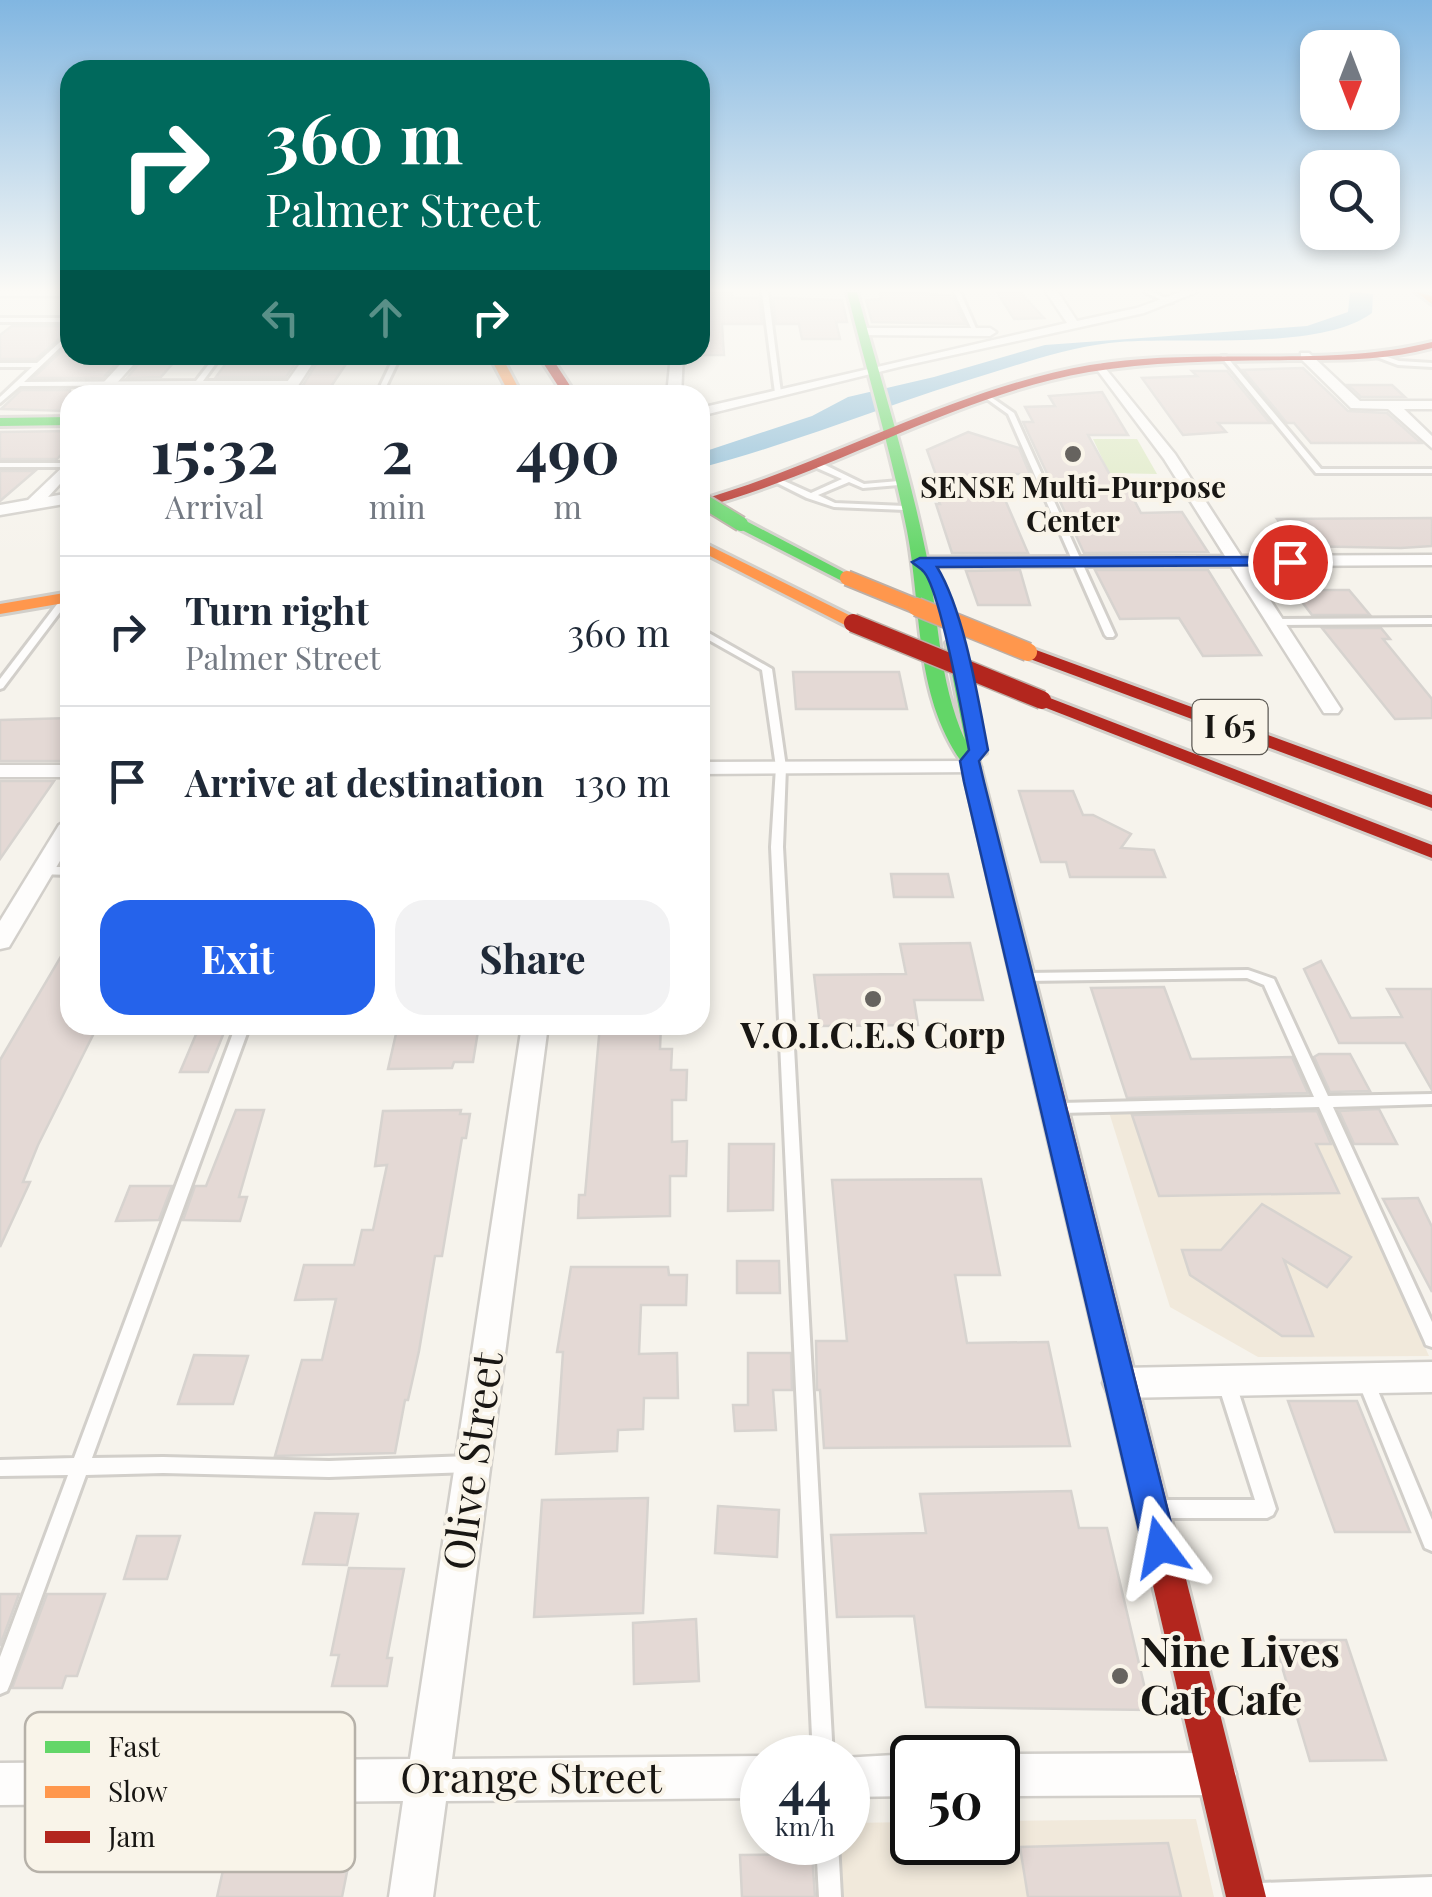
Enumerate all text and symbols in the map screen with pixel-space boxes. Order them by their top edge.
north arrow [1300,30,1400,130]
map controls [1300,30,1400,250]
text: 360 m [265,88,463,182]
icon: right [100,100,230,230]
button: search [1300,150,1400,250]
text: Palmer Street [265,178,540,238]
icon: left [253,290,308,345]
icon: ahead [358,290,413,345]
icon: right [463,290,518,345]
text: 15:32 [150,409,278,489]
text: 2 [381,409,413,489]
text: 490 [516,409,620,489]
marker: SENSE Multi-Purpose Center [1062,443,1084,465]
place label: SENSE Multi-Purpose Center [920,466,1226,540]
text: Arrival [165,484,264,527]
text: min [369,484,426,527]
text: m [554,484,582,527]
pin [1248,520,1333,605]
icon: arrive [1263,535,1318,590]
text: Turn right [185,584,369,635]
icon: right [100,604,155,659]
text: 360 m [567,606,670,657]
text: Palmer Street [185,635,381,678]
road number: I 65 [1192,700,1268,754]
icon: arrive [100,754,155,809]
text: Arrive at destination [185,756,544,807]
text: 130 m [574,756,671,807]
button: Exit [100,900,375,1015]
button: Share [395,900,670,1015]
marker: V.O.I.C.E.S Corp [862,988,884,1010]
place label: V.O.I.C.E.S Corp [739,1010,1006,1057]
street label: Olive Street [428,1347,514,1573]
position arrow [1108,1495,1212,1599]
place label: Nine Lives Cat Cafe [1140,1622,1340,1726]
marker: Nine Lives Cat Cafe [1109,1665,1131,1687]
legend [25,1712,355,1872]
text: Fast [108,1727,161,1764]
speed limit sign: 50 [890,1735,1020,1865]
street label: Orange Street [400,1748,663,1804]
text: 44 [779,1754,831,1821]
text: Slow [108,1772,168,1809]
text: km/h [775,1809,835,1842]
text: Jam [107,1817,155,1854]

